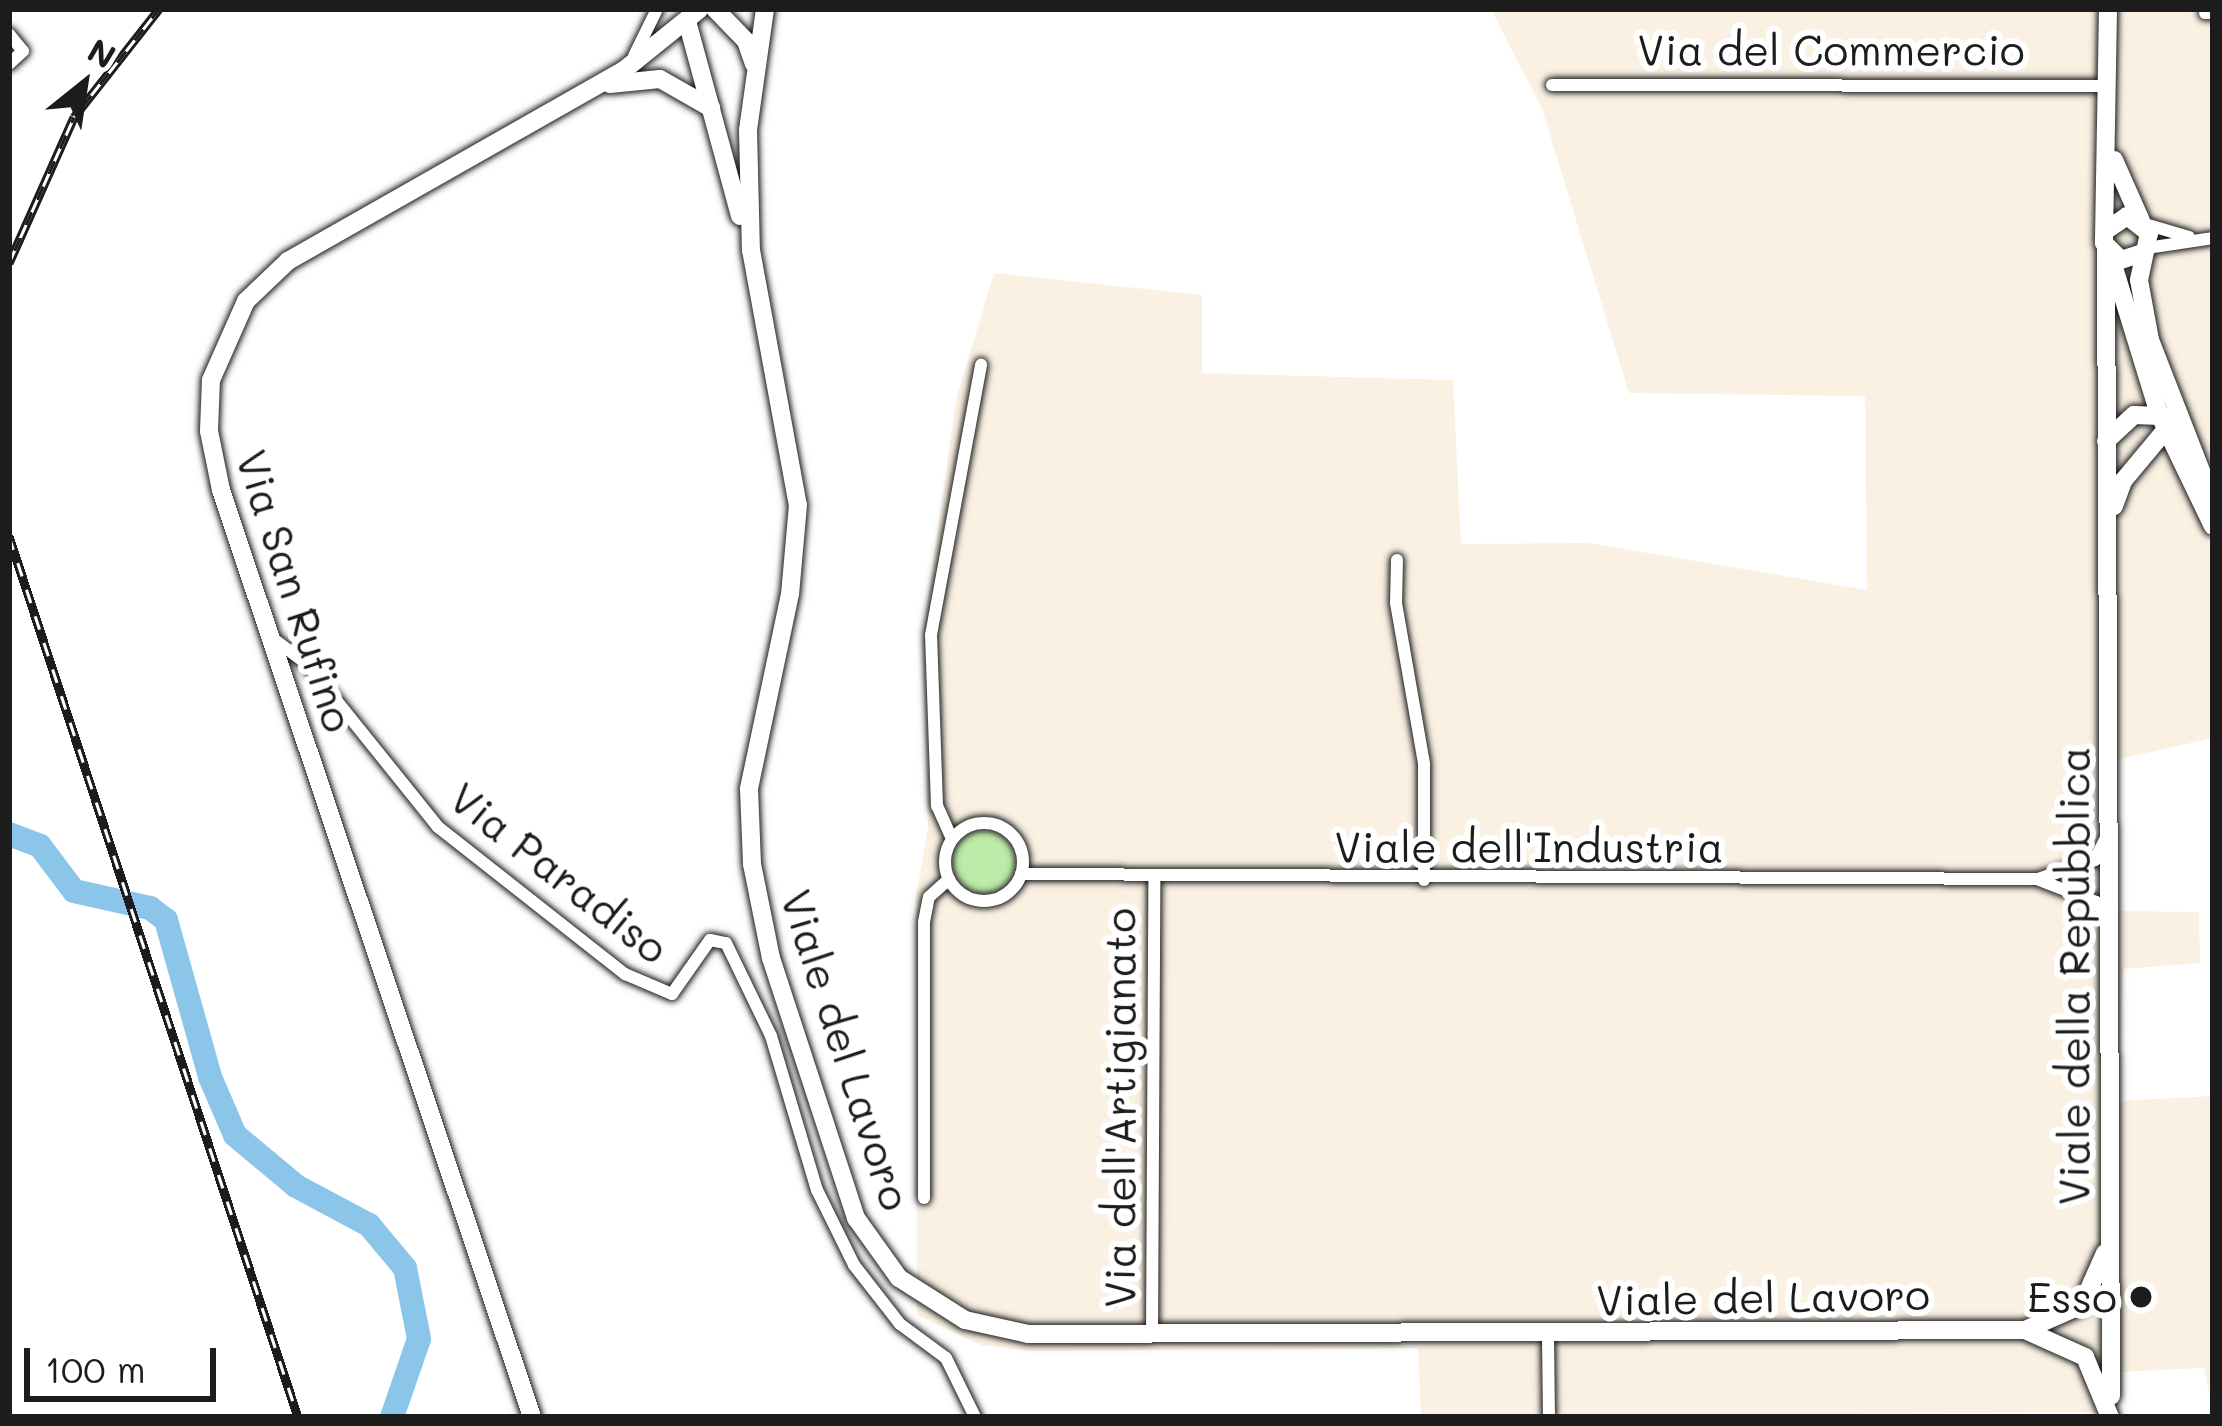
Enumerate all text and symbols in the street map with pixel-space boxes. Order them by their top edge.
north arrow [24,24,144,144]
street label: Via del Commercio [1637,25,2025,75]
text: N [81,28,124,77]
street label: Via San Rufino [226,444,364,738]
street label: Viale della Repubblica [2049,747,2099,1205]
street label: Via Paradiso [440,772,678,974]
street label: Viale dell'Industria [1334,822,1724,872]
street label: Viale del Lavoro [770,883,922,1217]
street label: Via dell'Artigianato [1095,908,1145,1308]
street label: Viale del Lavoro [1596,1269,1930,1325]
place label: Esso [2027,1272,2117,1322]
marker: Esso [2128,1284,2154,1310]
scale bar [30,1324,222,1398]
text: 100 m [45,1345,146,1392]

